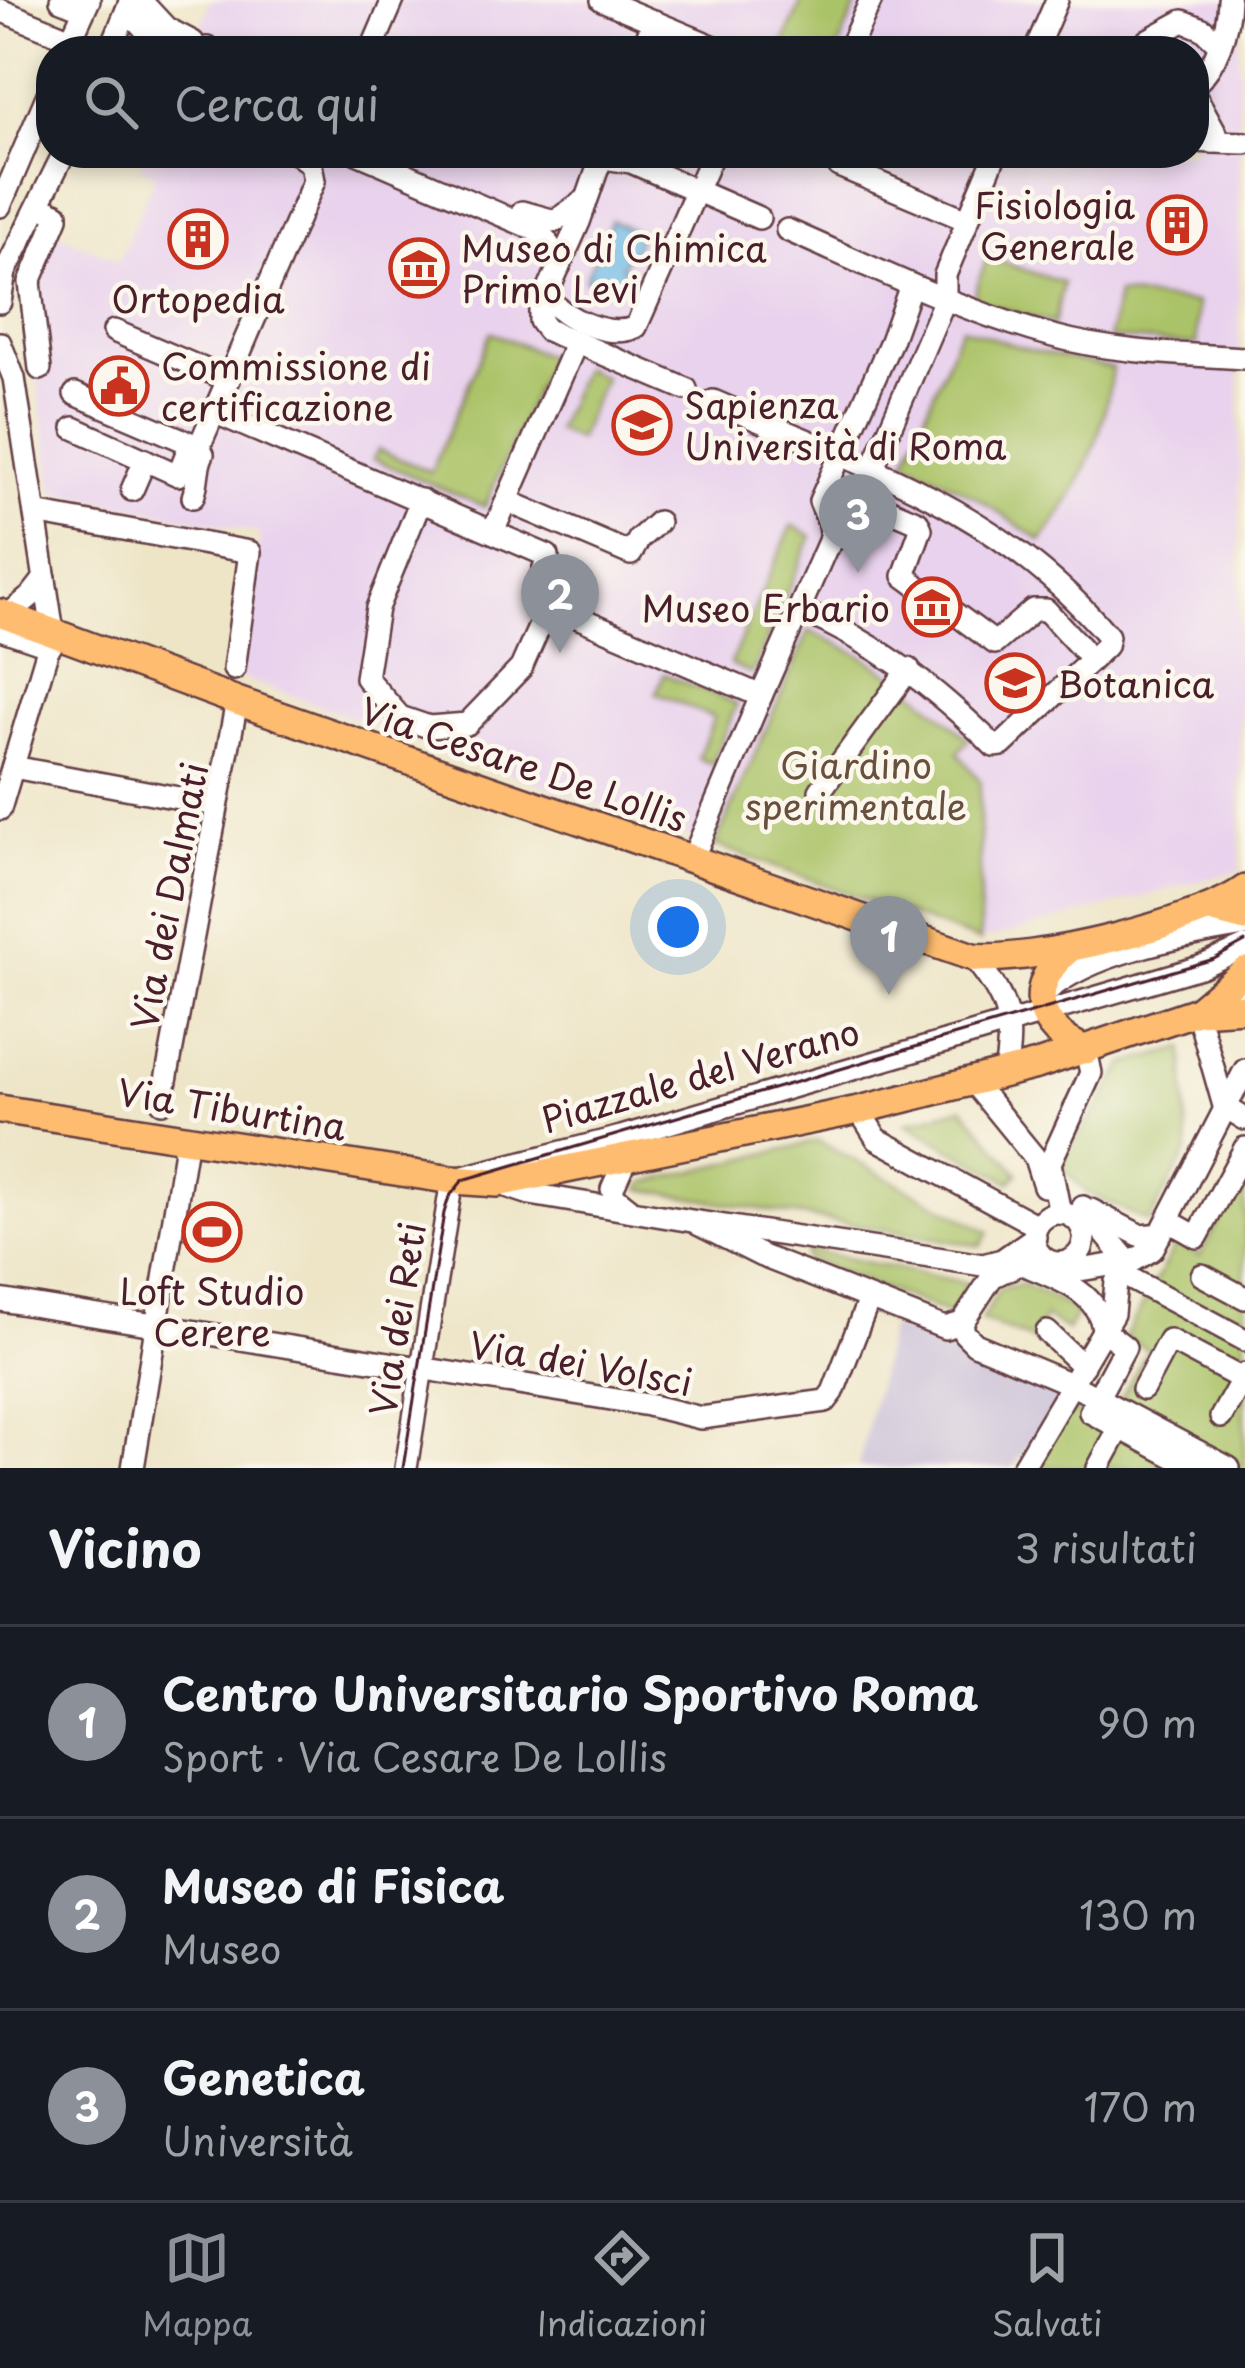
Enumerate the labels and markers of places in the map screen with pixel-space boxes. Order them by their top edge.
place label: Fisiologia Generale [974,177,1135,272]
building icon: Fisiologia Generale [1146,194,1208,256]
building icon: Ortopedia [167,208,229,270]
place label: Museo di Chimica Primo Levi [461,220,767,315]
museum icon: Museo di Chimica Primo Levi [388,237,450,299]
place label: Ortopedia [111,271,285,325]
place label: Commissione di certificazione [161,338,431,433]
public building icon: Commissione di certificazione [88,355,150,417]
place label: Sapienza Università di Roma [684,377,1007,472]
school or university icon: Sapienza Università di Roma [611,394,673,456]
pin: 3 [819,474,897,573]
pin: 2 [521,554,599,653]
museum icon: Museo Erbario [901,576,963,638]
place label: Museo Erbario [641,580,890,634]
school or university icon: Botanica [984,652,1046,714]
place label: Botanica [1057,656,1215,710]
pin: 1 [850,896,928,995]
sports icon: Loft Studio Cerere [181,1201,243,1263]
place label: Loft Studio Cerere [120,1263,304,1358]

